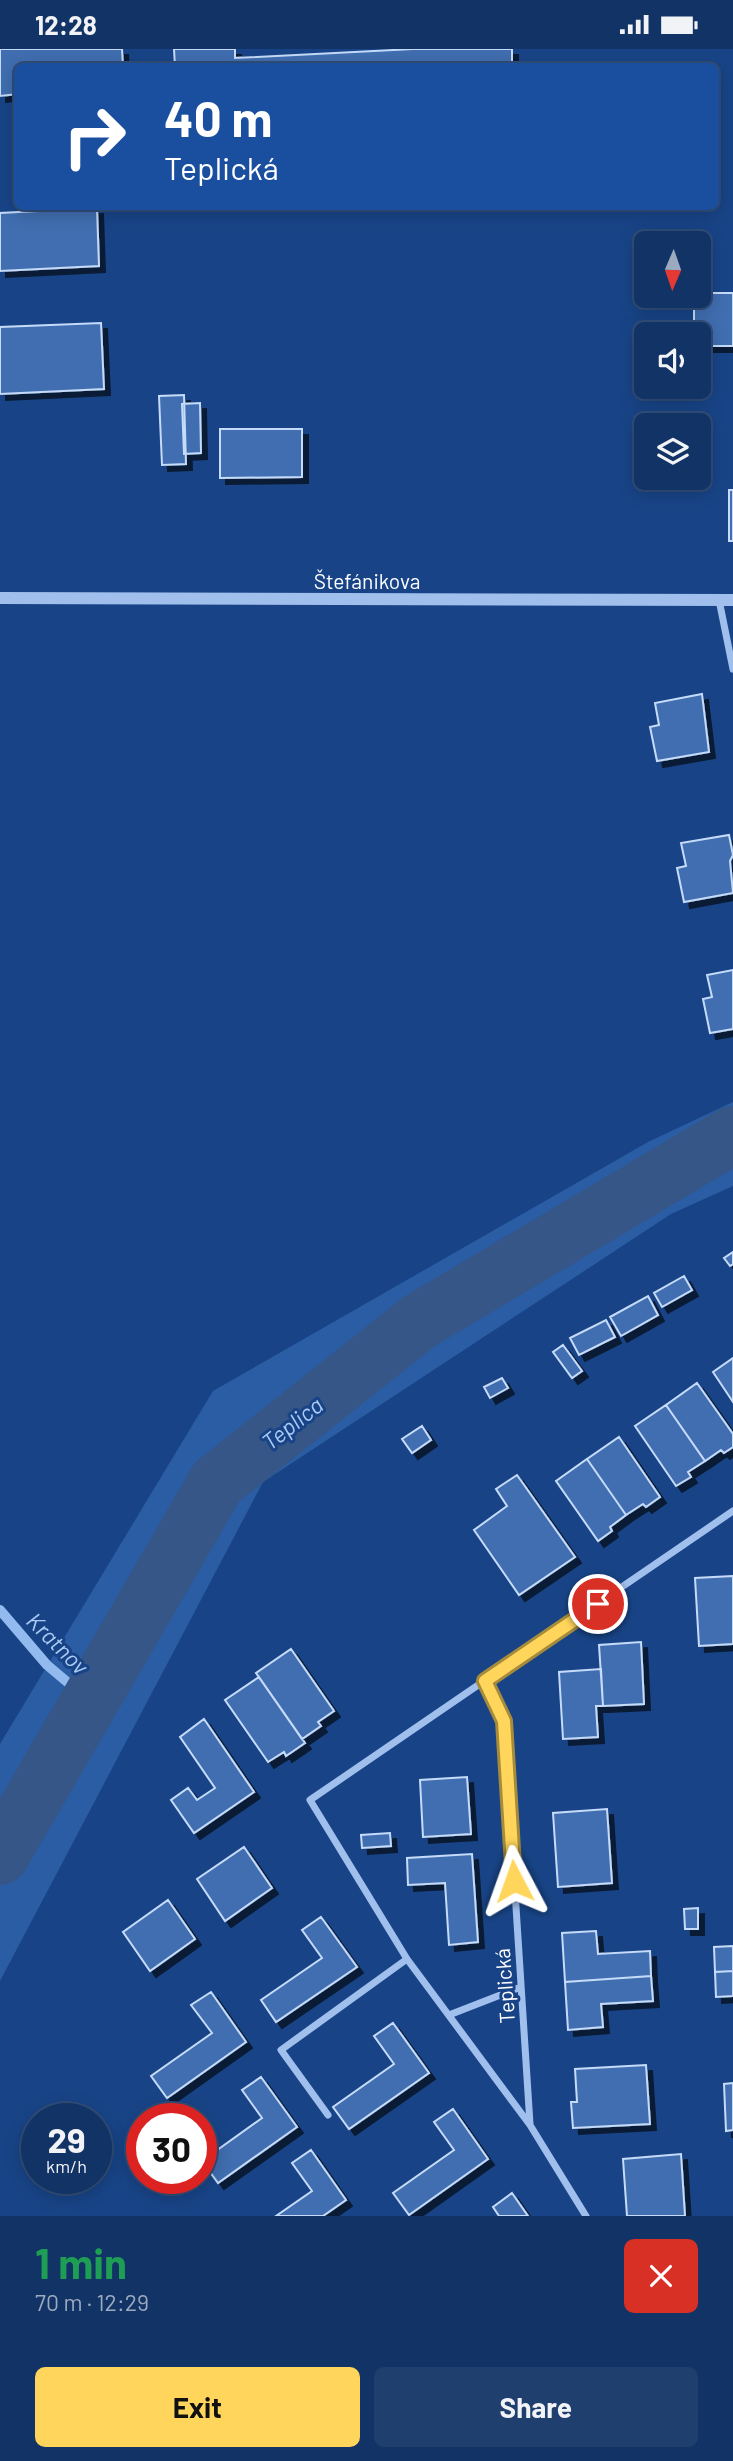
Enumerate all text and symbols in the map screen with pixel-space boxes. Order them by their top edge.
text: 12:28 [35,9,97,40]
text: 40 m [164,88,272,147]
icon: right [49,91,140,182]
text: Teplická [164,148,279,186]
north arrow [634,231,710,308]
map controls [634,231,711,490]
button: sound [634,322,711,399]
button: layers [634,413,711,490]
street label: Štefánikova [314,568,420,593]
water label: Teplica [256,1390,328,1456]
pin [568,1574,628,1634]
icon: arrive [579,1585,617,1623]
water label: Kratnov [21,1606,95,1680]
position arrow [477,1844,551,1918]
street label: Teplická [489,1948,519,2024]
speed limit sign: 30 [126,2103,217,2194]
text: 29 [47,2118,86,2160]
text: km/h [46,2155,87,2177]
text: 1 min [35,2237,127,2287]
button: close [624,2239,698,2313]
text: 70 m · 12:29 [35,2288,149,2316]
button: Exit [35,2367,360,2447]
button: Share [374,2367,698,2447]

